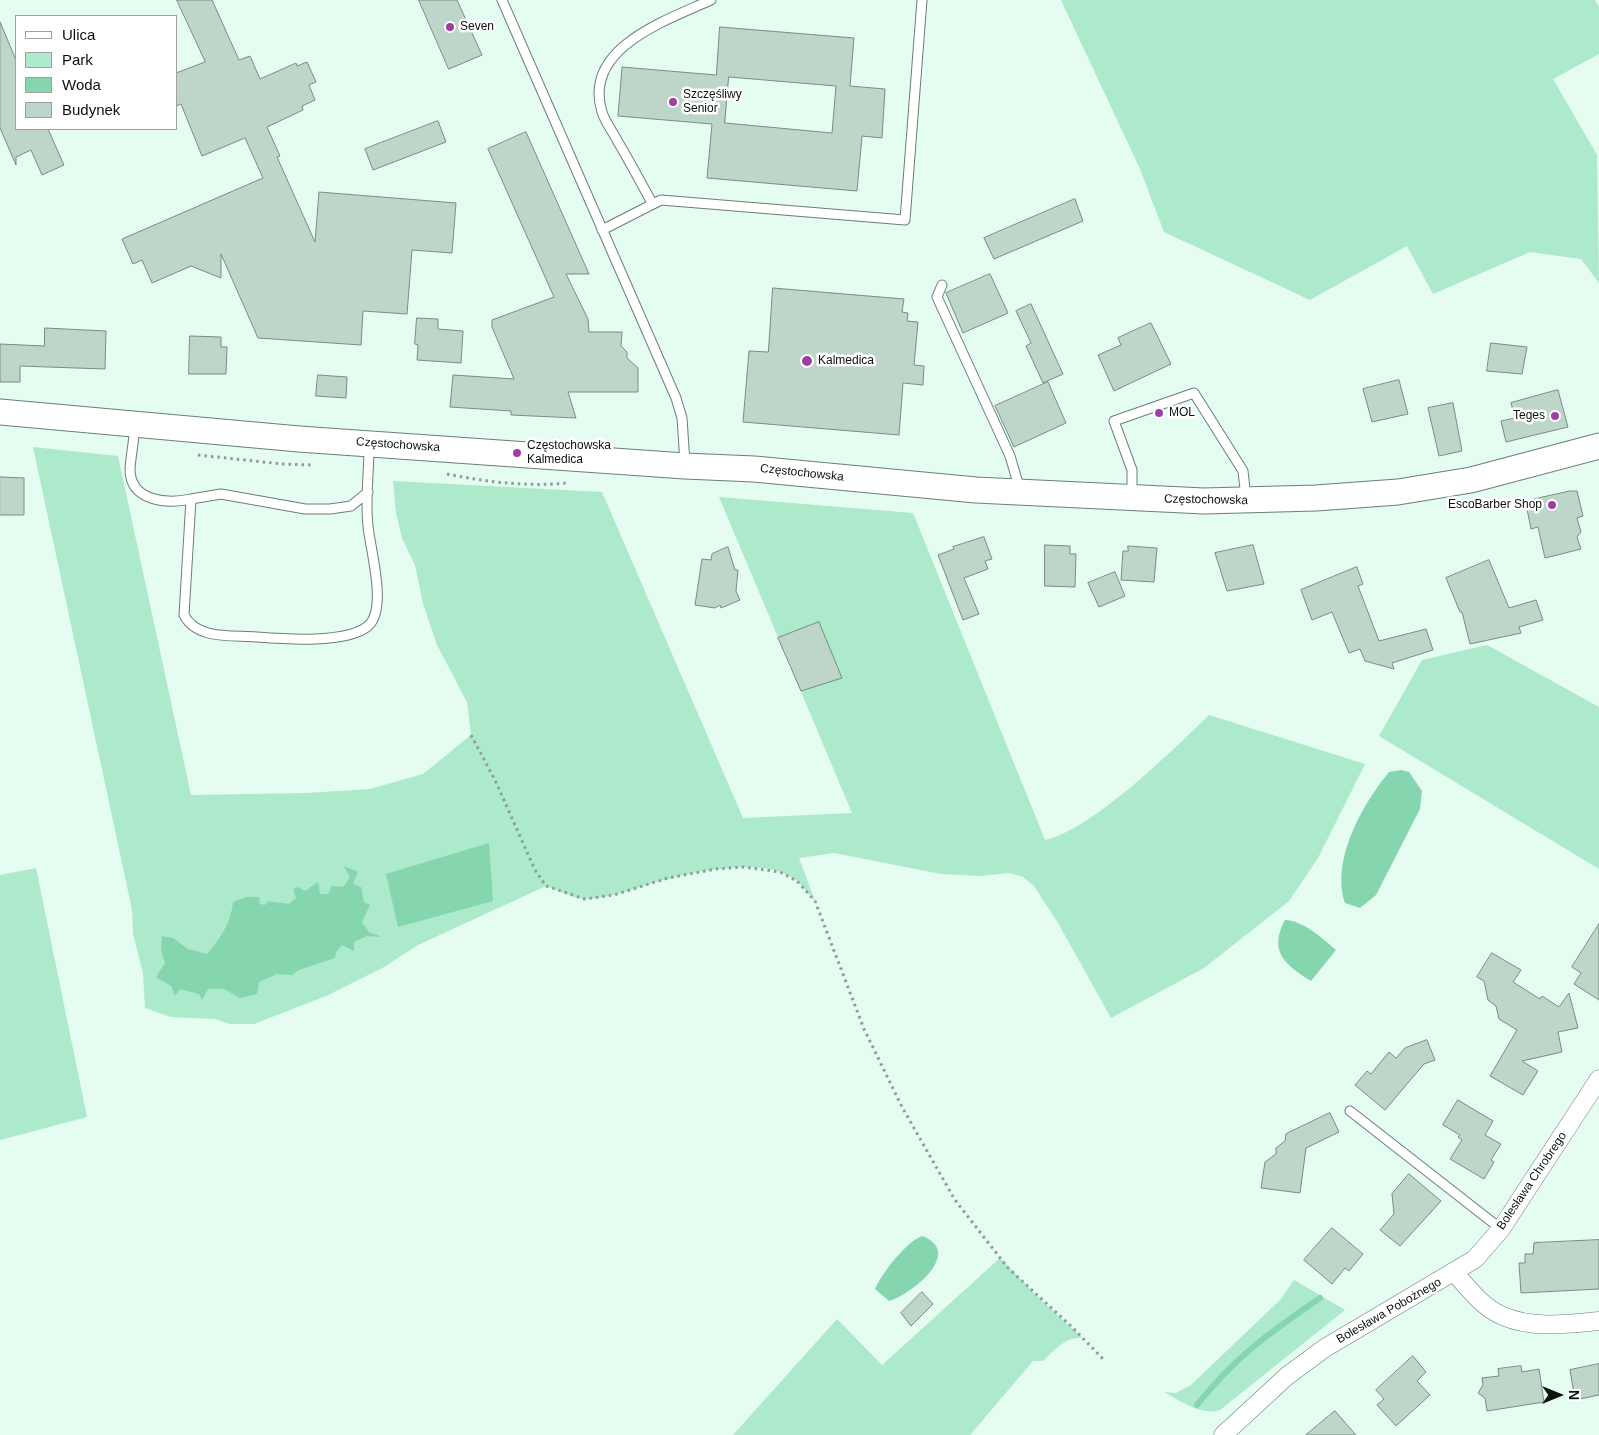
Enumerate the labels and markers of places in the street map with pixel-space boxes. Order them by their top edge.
place label: Seven [460,20,494,34]
marker: Seven [444,21,456,33]
place label: Szczęśliwy Senior [683,88,742,116]
marker: Szczęśliwy Senior [667,96,679,108]
marker: Kalmedica [800,354,814,368]
place label: Kalmedica [818,354,874,368]
place label: MOL [1169,406,1195,420]
marker: MOL [1153,407,1165,419]
place label: Teges [1513,409,1545,423]
marker: Teges [1549,410,1561,422]
place label: Częstochowska Kalmedica [527,439,611,467]
marker: Częstochowska Kalmedica [511,447,523,459]
place label: EscoBarber Shop [1448,498,1542,512]
marker: EscoBarber Shop [1546,499,1558,511]

